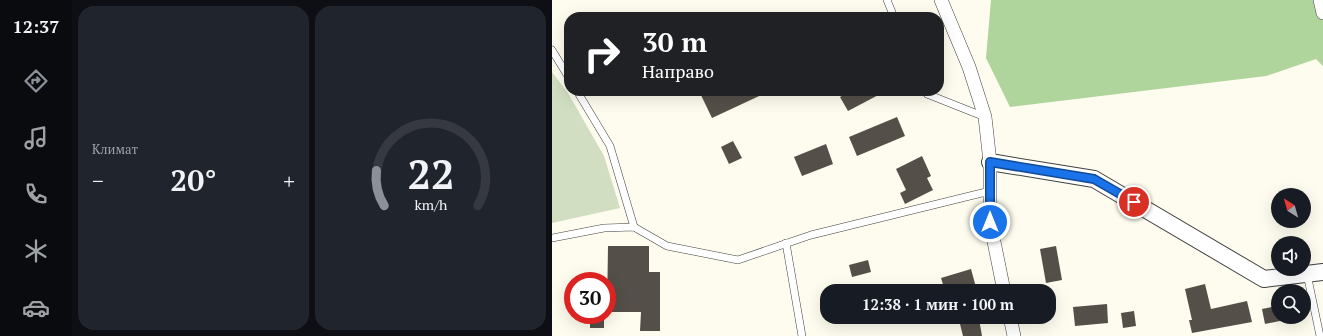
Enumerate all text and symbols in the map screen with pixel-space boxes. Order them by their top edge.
text: 12:37 [13,14,59,38]
text: 30 m [642,23,707,60]
icon: right [576,28,628,80]
text: Направо [642,59,714,83]
icon: directions [22,67,50,95]
icon: music [22,124,50,152]
text: Климат [92,140,138,158]
text: 22 [407,146,454,201]
text: 20° [170,160,217,200]
text: − [92,166,104,195]
text: + [283,166,295,195]
icon: phone [22,180,50,208]
pin [1117,185,1151,219]
north arrow [1271,188,1311,228]
map controls [1271,188,1311,324]
icon: arrive [1123,191,1145,213]
text: km/h [414,195,448,214]
position arrow [969,201,1011,243]
button: sound [1271,236,1311,276]
icon: climate [22,237,50,265]
speed limit sign: 30 [564,272,616,324]
button: search [1271,284,1311,324]
icon: car [22,294,50,322]
text: 12:38 · 1 мин · 100 m [862,294,1014,314]

